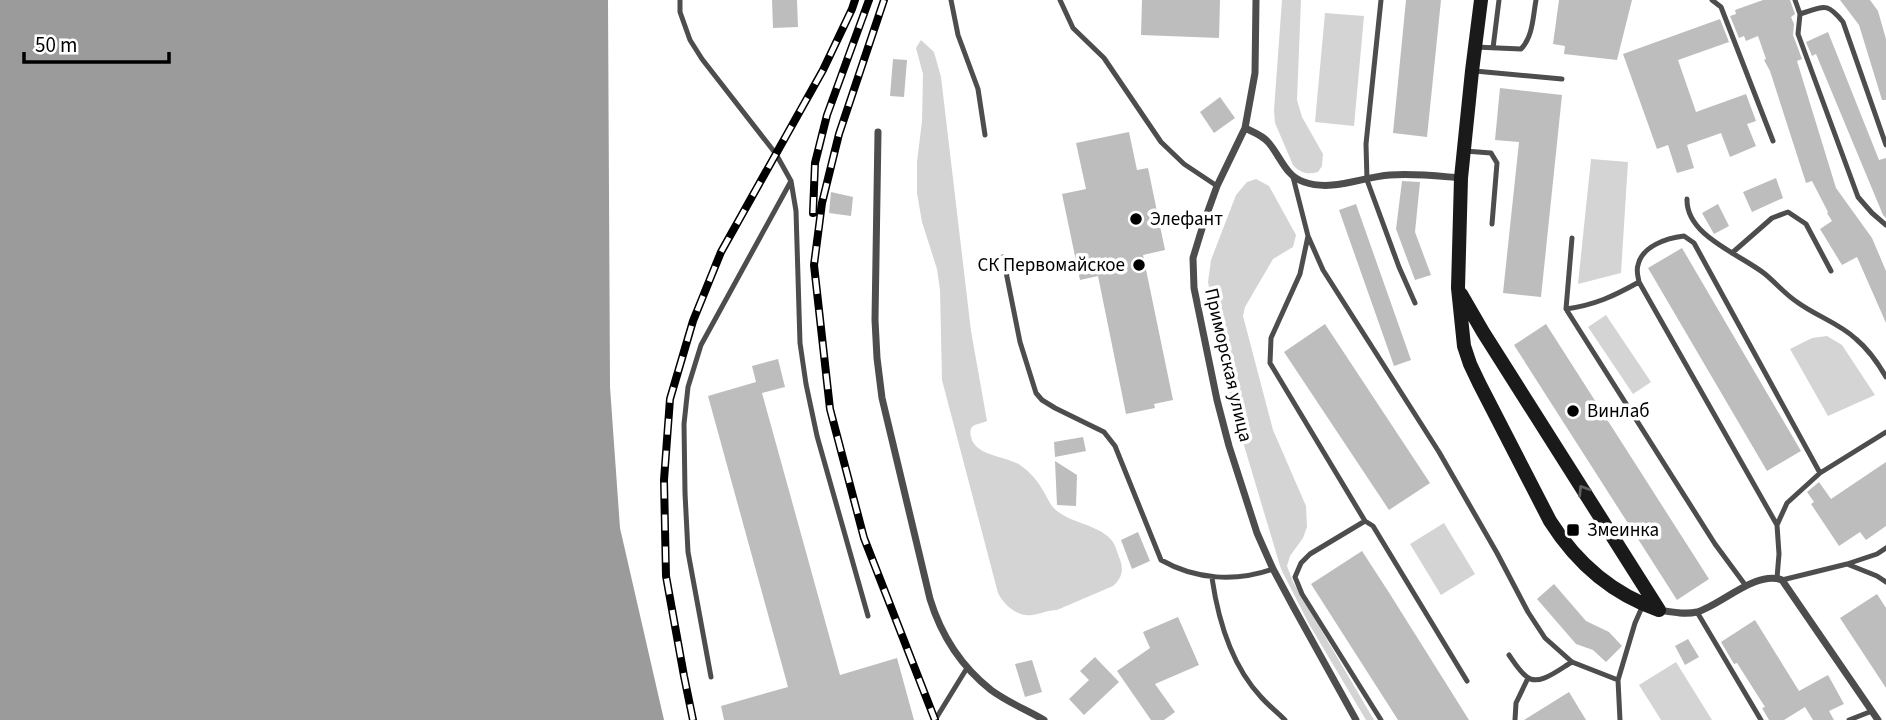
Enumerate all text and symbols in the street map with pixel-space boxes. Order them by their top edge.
scale bar [24,21,170,65]
text: 50 m [35,30,77,60]
place label: Элефант [1150,206,1223,233]
marker: Элефант [1128,211,1144,227]
place label: СК Первомайское [977,252,1125,279]
marker: СК Первомайское [1131,257,1147,273]
street label: Приморская улица [1197,285,1259,445]
place label: Винлаб [1587,398,1650,425]
marker: Винлаб [1565,403,1581,419]
one-way arrow [1579,485,1592,498]
place label: Змеинка [1587,517,1659,544]
marker: Змеинка [1565,522,1581,538]

